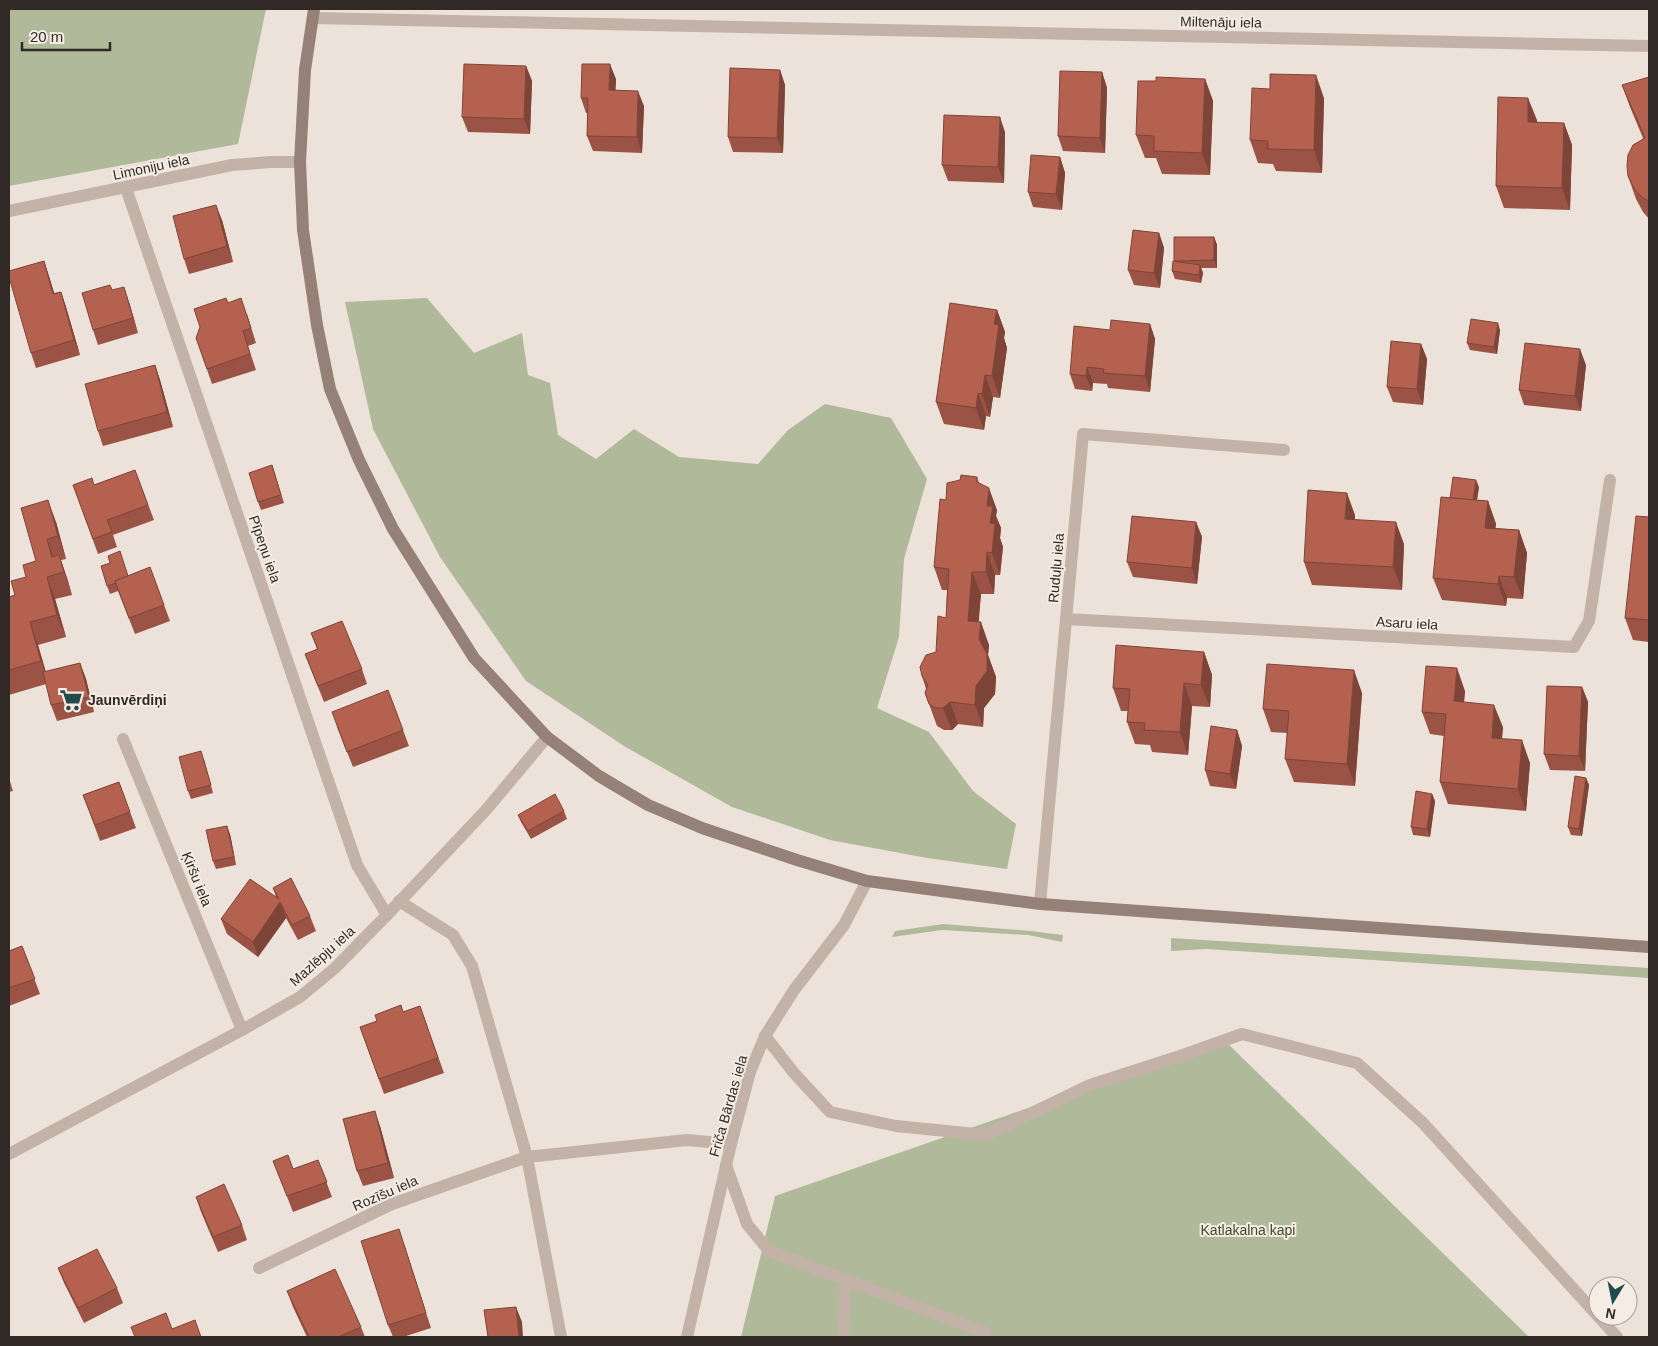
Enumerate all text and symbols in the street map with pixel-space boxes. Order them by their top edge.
street label: Miltenāju iela [1180,13,1262,31]
scale bar [22,20,110,52]
text: 20 m [30,28,63,45]
street label: Limoniju iela [111,151,191,183]
street label: Pīpeņu iela [246,513,284,585]
street label: Ruduļu iela [1045,532,1067,604]
street label: Asaru iela [1375,613,1439,633]
supermarket icon: Jaunvērdiņi [58,687,84,713]
place label: Jaunvērdiņi [88,692,167,708]
street label: Ķiršu iela [179,849,215,909]
street label: Mazlēpju iela [286,923,358,989]
street label: Friča Bārdas iela [706,1053,750,1159]
street label: Rozīšu iela [350,1172,420,1214]
park label: Katlakalna kapi [1201,1222,1295,1238]
north arrow [1588,1276,1638,1326]
text: N [1604,1305,1617,1323]

